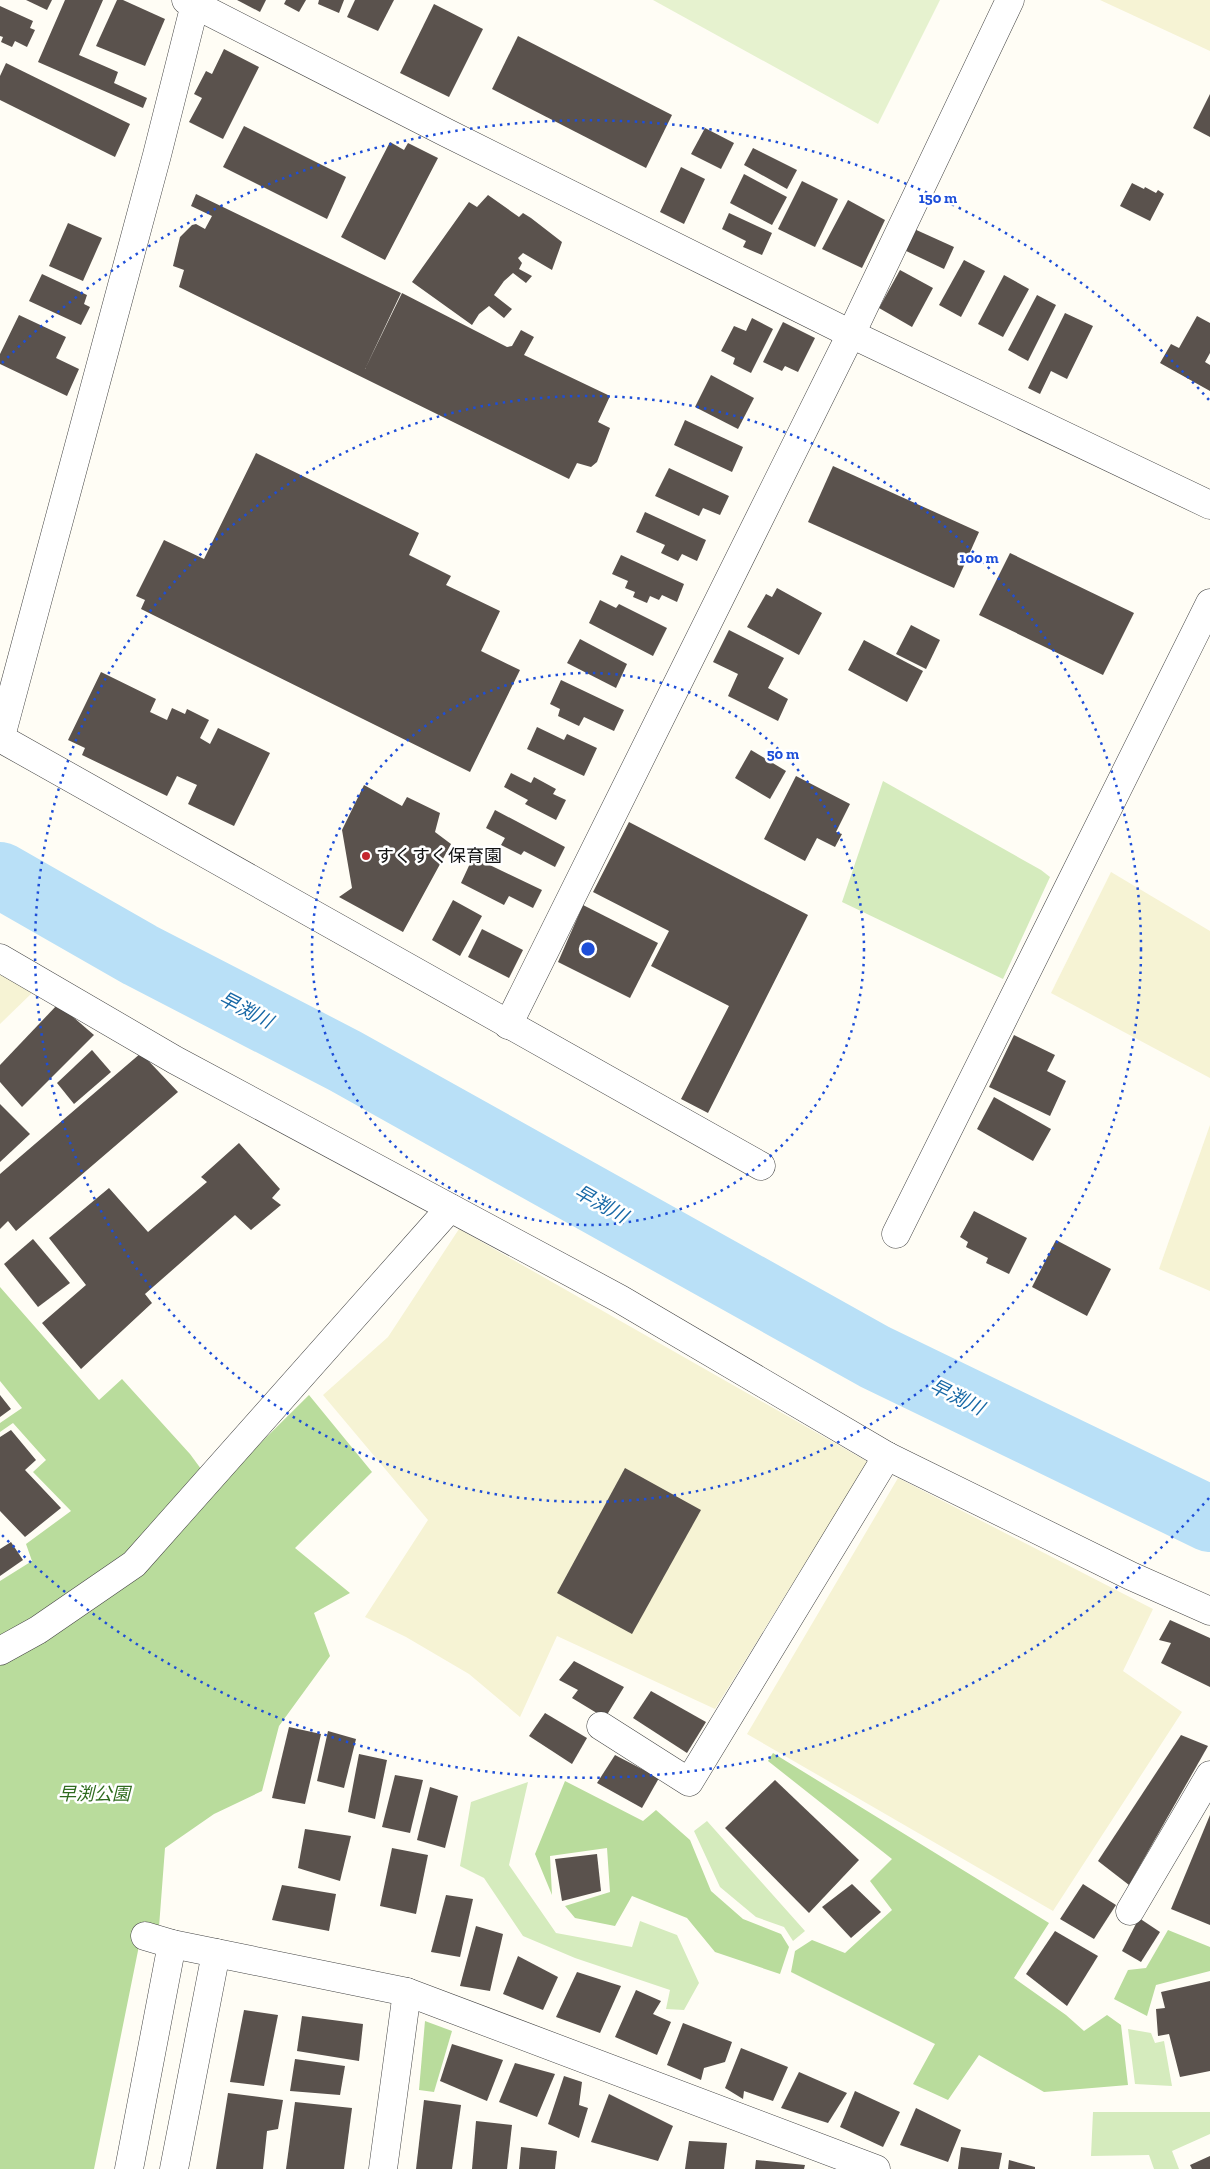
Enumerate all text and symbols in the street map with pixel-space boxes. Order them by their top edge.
text: 150 m [919,189,957,207]
text: 100 m [959,549,999,567]
text: 50 m [767,745,799,763]
place label: すくすく保育園 [376,845,502,867]
marker: すくすく保育園 [360,850,372,862]
centre of rings [579,940,597,958]
water label: 早渕川 [215,987,278,1034]
water label: 早渕川 [570,1180,633,1229]
water label: 早渕川 [926,1374,989,1421]
park label: 早渕公園 [58,1783,133,1805]

